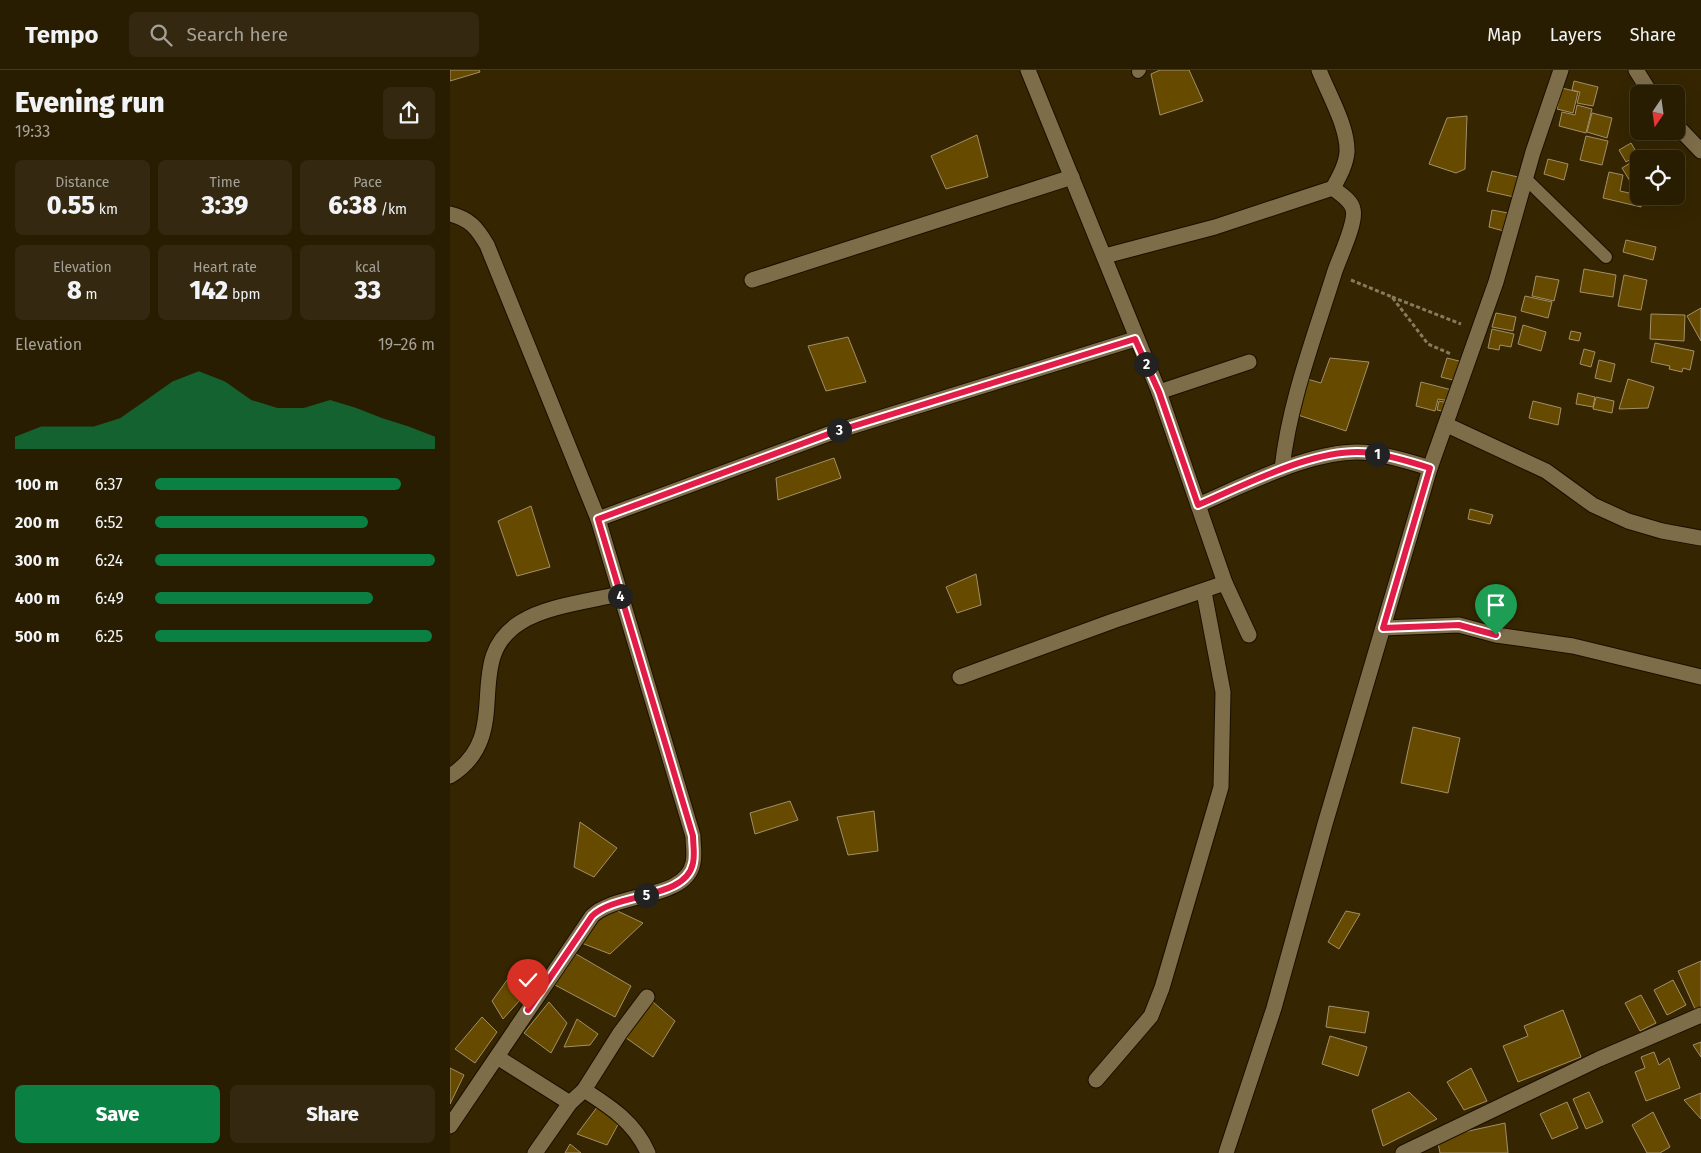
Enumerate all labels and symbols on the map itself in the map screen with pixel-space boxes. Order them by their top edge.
north arrow [1630,85,1685,140]
pin: 2 [1134,352,1158,376]
pin: 3 [826,418,852,442]
pin: 1 [1364,442,1390,466]
pin: 4 [608,584,632,608]
pin [1475,584,1517,635]
pin: 5 [634,882,658,908]
pin [507,959,549,1010]

